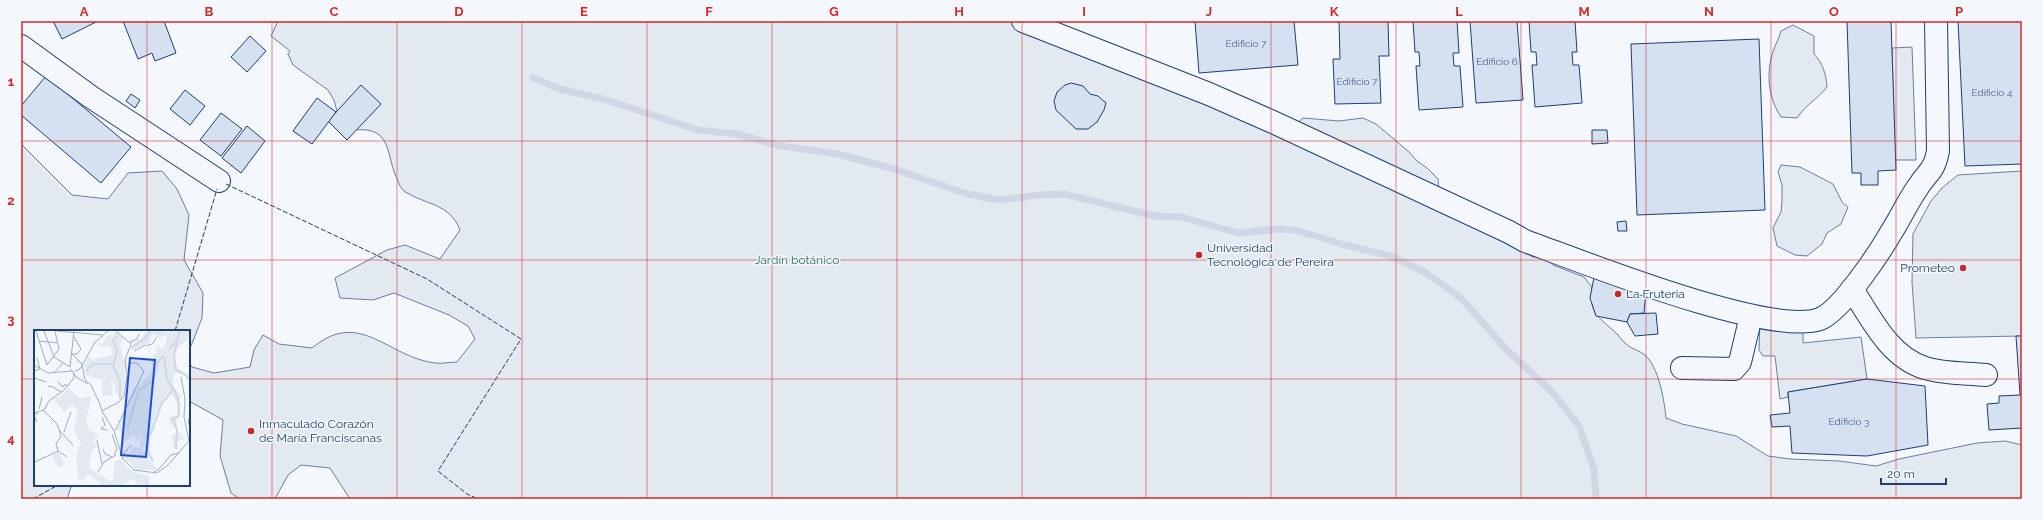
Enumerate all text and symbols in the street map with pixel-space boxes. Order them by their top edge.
text: A [80,4,89,19]
text: B [205,4,214,19]
text: C [330,4,339,19]
text: D [454,4,464,19]
text: E [580,4,588,19]
text: F [705,4,713,19]
text: G [829,4,839,19]
text: H [954,4,964,19]
text: I [1082,4,1086,19]
text: J [1206,4,1212,19]
text: K [1330,4,1339,19]
text: L [1455,4,1463,19]
text: M [1578,4,1590,19]
text: N [1704,4,1714,19]
text: O [1829,4,1839,19]
text: P [1955,4,1963,19]
house number: Edificio 7 [1226,38,1267,49]
house number: Edificio 6 [1476,56,1518,67]
text: 1 [8,74,15,89]
house number: Edificio 7 [1337,76,1378,87]
house number: Edificio 4 [1971,87,2013,98]
text: 2 [7,193,15,208]
place label: Universidad Tecnológica de Pereira [1207,241,1334,269]
marker: Universidad Tecnológica de Pereira [1194,250,1204,260]
park label: Jardín botánico [755,253,839,267]
place label: Prometeo [1900,261,1955,275]
marker: Prometeo [1958,263,1968,273]
place label: La Fruteria [1626,287,1685,301]
marker: La Fruteria [1613,289,1623,299]
text: 3 [7,312,15,327]
inset map [34,330,190,486]
house number: Edificio 3 [1829,416,1869,427]
place label: Inmaculado Corazón de María Franciscanas [259,417,382,445]
marker: Inmaculado Corazón de María Franciscanas [246,426,256,436]
text: 4 [7,431,15,446]
scale bar [1881,460,1946,486]
text: 20 m [1887,467,1915,481]

